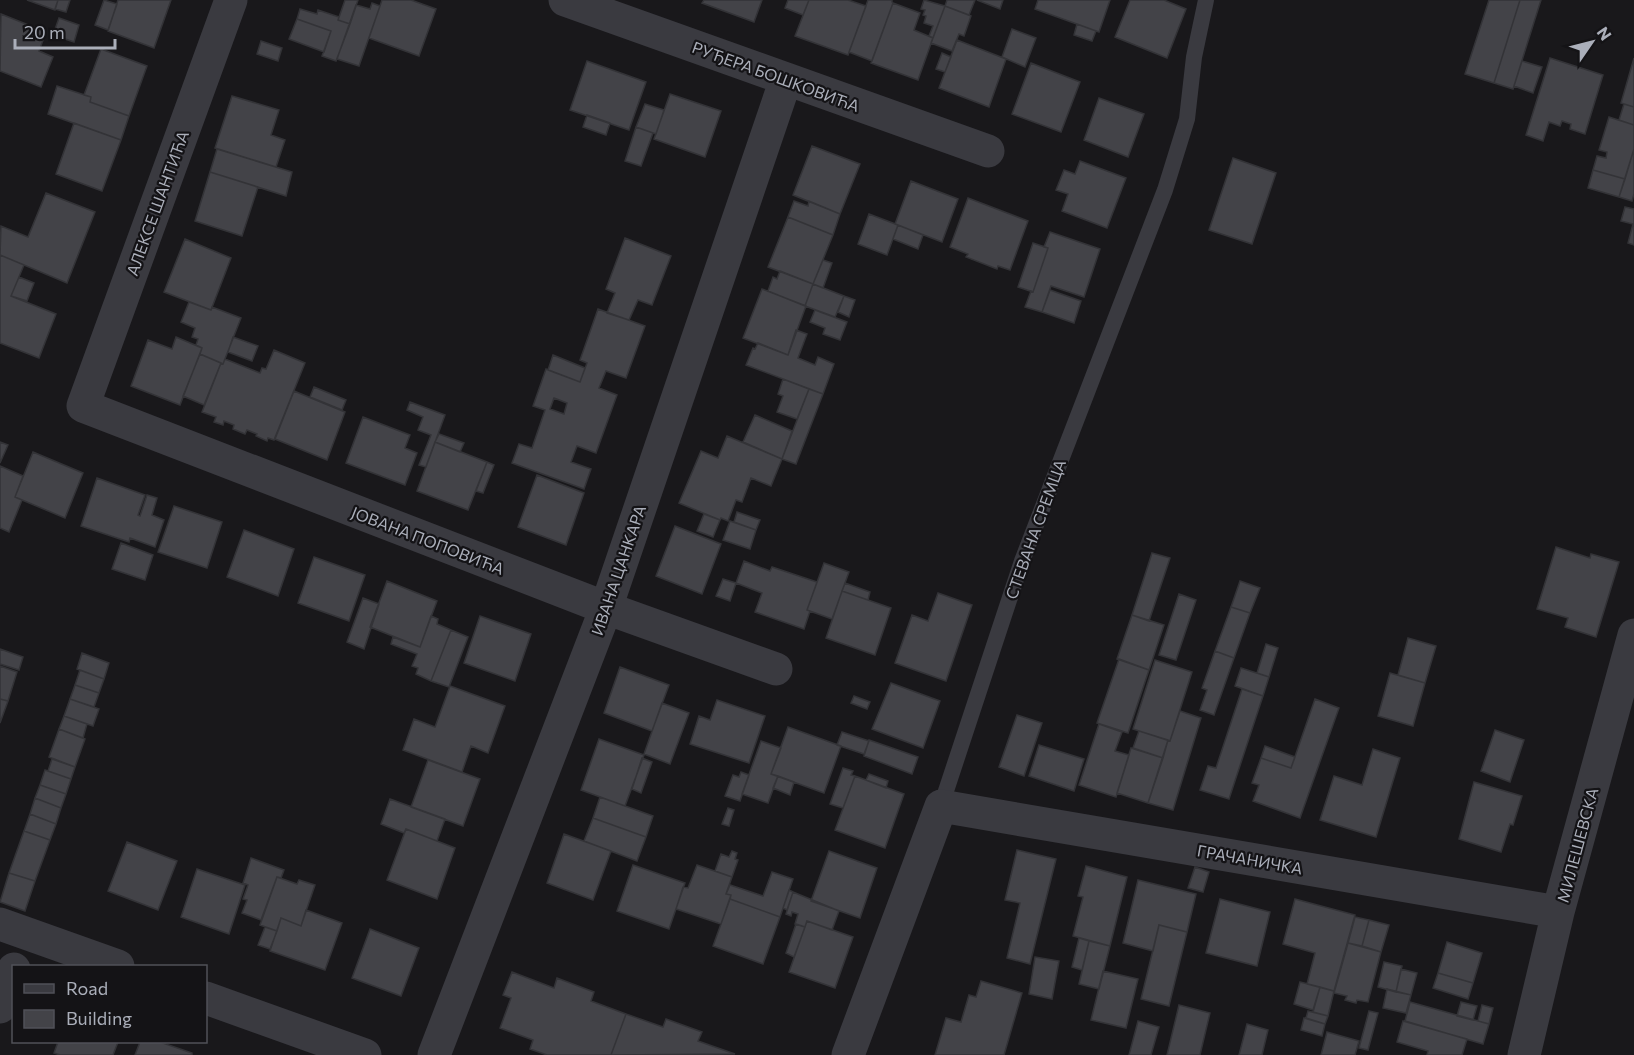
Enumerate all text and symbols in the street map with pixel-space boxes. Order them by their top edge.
scale bar [15,12,116,50]
north arrow [1562,12,1622,72]
text: 20 m [24,21,65,43]
text: N [1593,23,1616,43]
street label: РУЂЕРА БОШКОВИЋА [690,37,862,115]
street label: АЛЕКСЕ ШАНТИЋА [122,128,192,278]
street label: СТЕВАНА СРЕМЦА [1001,457,1069,601]
street label: ЈОВАНА ПОПОВИЋА [349,502,507,578]
street label: ИВАНА ЦАНКАРА [587,502,649,638]
street label: МИЛЕШЕВСКА [1553,785,1601,905]
street label: ГРАЧАНИЧКА [1196,840,1304,878]
legend [12,965,207,1043]
text: Road [66,977,108,999]
text: Building [66,1007,132,1029]

